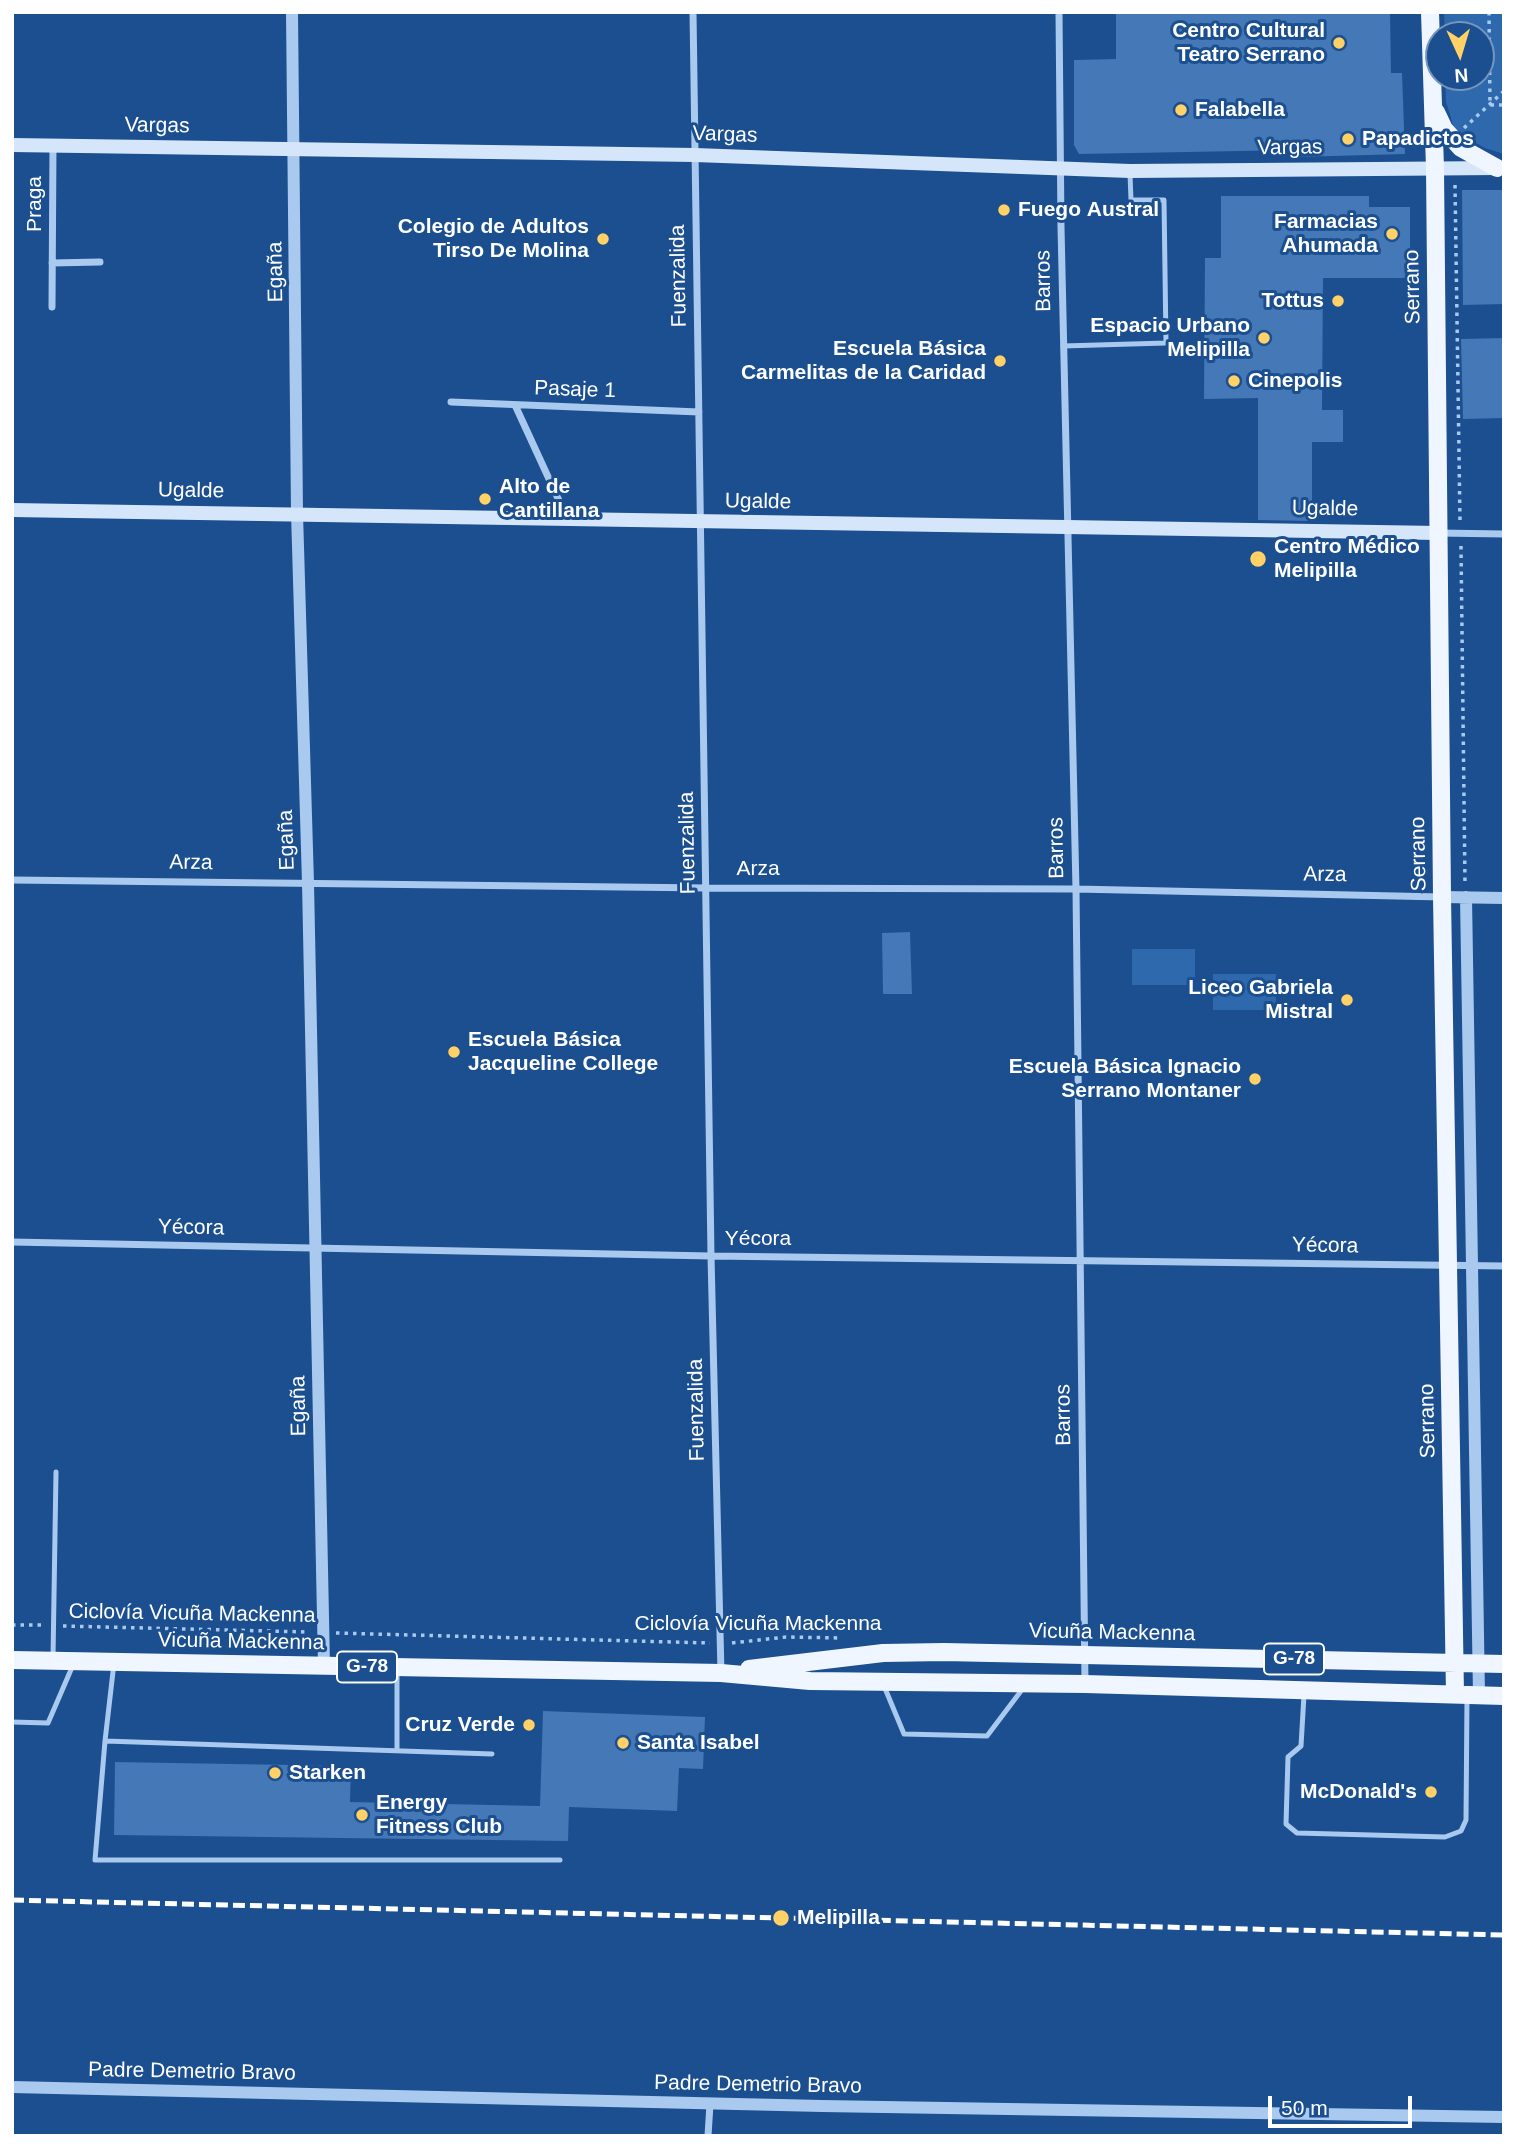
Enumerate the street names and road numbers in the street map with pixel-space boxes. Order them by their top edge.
street label: Vargas [124,113,190,139]
street label: Vargas [692,121,758,149]
street label: Vargas [1257,135,1323,161]
street label: Praga [22,176,48,232]
street label: Fuenzalida [666,224,692,328]
street label: Egaña [263,241,289,303]
street label: Serrano [1400,249,1426,325]
street label: Barros [1031,250,1057,312]
street label: Pasaje 1 [534,376,616,404]
street label: Ugalde [158,478,224,504]
street label: Ugalde [725,489,791,515]
street label: Ugalde [1292,496,1358,522]
street label: Fuenzalida [675,791,701,895]
street label: Egaña [273,809,301,871]
street label: Serrano [1406,816,1432,892]
street label: Barros [1044,817,1070,879]
street label: Arza [169,850,213,876]
street label: Arza [736,856,780,882]
street label: Arza [1303,862,1347,888]
street label: Yécora [158,1215,224,1241]
street label: Yécora [725,1226,791,1252]
street label: Yécora [1292,1233,1358,1259]
street label: Fuenzalida [684,1358,710,1462]
street label: Egaña [286,1375,312,1437]
street label: Serrano [1415,1383,1441,1459]
street label: Barros [1051,1384,1077,1446]
street label: Ciclovía Vicuña Mackenna [68,1599,316,1629]
street label: Ciclovía Vicuña Mackenna [634,1611,882,1637]
street label: Vicuña Mackenna [1029,1619,1195,1647]
street label: Vicuña Mackenna [158,1628,324,1656]
road number: G-78 [1264,1644,1324,1674]
road number: G-78 [337,1652,397,1682]
street label: Padre Demetrio Bravo [88,2058,296,2086]
street label: Padre Demetrio Bravo [654,2071,862,2099]

